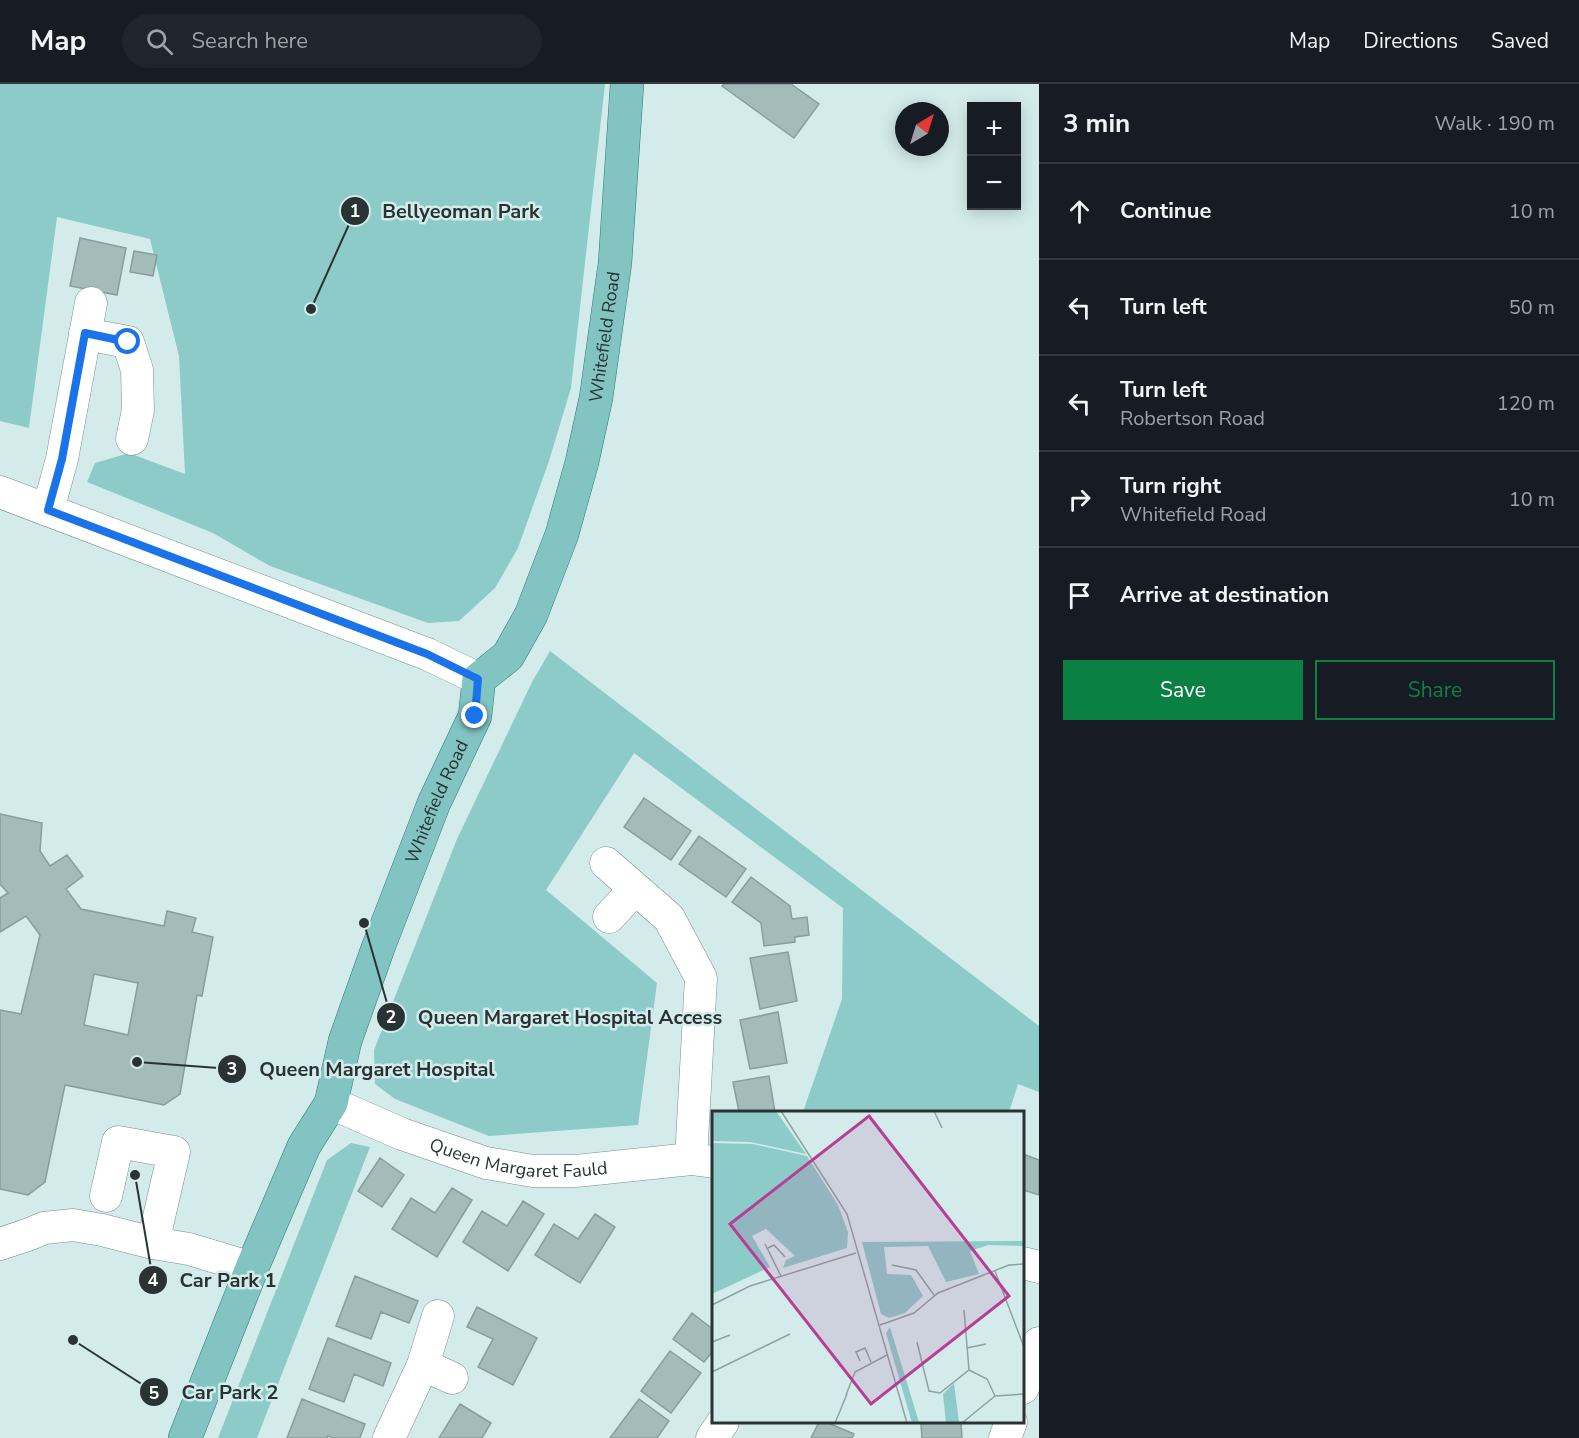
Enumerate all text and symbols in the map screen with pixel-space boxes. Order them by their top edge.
search box [122,14,542,68]
text: Map [30,22,86,60]
icon: search [143,25,176,58]
text: Search here [191,26,308,56]
text: Map [1289,27,1330,55]
text: Directions [1363,27,1458,55]
text: Saved [1491,27,1549,55]
north arrow [895,102,949,156]
map controls [967,102,1021,210]
button: + [967,102,1021,156]
text: 3 min [1063,106,1130,141]
text: Walk · 190 m [1435,110,1555,137]
button: − [967,156,1021,210]
callout: Bellyeoman Park [340,192,552,230]
icon: ahead [1063,195,1096,228]
text: Continue [1120,196,1211,226]
text: Bellyeoman Park [382,198,541,225]
text: 10 m [1509,198,1555,225]
text: 1 [350,199,360,223]
street label: Whitefield Road [584,270,626,404]
icon: left [1063,291,1096,324]
text: Turn left [1120,292,1207,322]
text: 50 m [1509,294,1555,321]
route start [114,328,140,354]
text: Turn left [1120,375,1207,405]
icon: left [1063,387,1096,420]
text: 120 m [1497,390,1555,417]
text: Robertson Road [1120,405,1265,432]
text: Turn right [1120,471,1221,501]
icon: right [1063,483,1096,516]
text: 10 m [1509,486,1555,513]
text: Whitefield Road [1120,501,1267,528]
icon: arrive [1063,579,1096,612]
text: Arrive at destination [1120,580,1329,610]
button: Save [1063,660,1303,720]
button: Share [1315,660,1555,720]
route end [461,702,487,728]
street label: Whitefield Road [400,736,474,867]
callout: Queen Margaret Hospital Access [376,998,734,1036]
text: Queen Margaret Hospital Access [418,1004,722,1031]
text: 2 [386,1005,396,1029]
callout: Queen Margaret Hospital [217,1050,507,1088]
text: Queen Margaret Hospital [259,1056,495,1083]
text: 3 [227,1057,237,1081]
inset map [712,1111,1024,1423]
street label: Queen Margaret Fauld [426,1132,609,1183]
callout: Car Park 1 [138,1261,289,1299]
text: Car Park 1 [180,1267,276,1294]
text: 4 [148,1268,159,1292]
callout: Car Park 2 [139,1373,290,1411]
text: Car Park 2 [182,1379,278,1406]
text: 5 [149,1381,160,1405]

